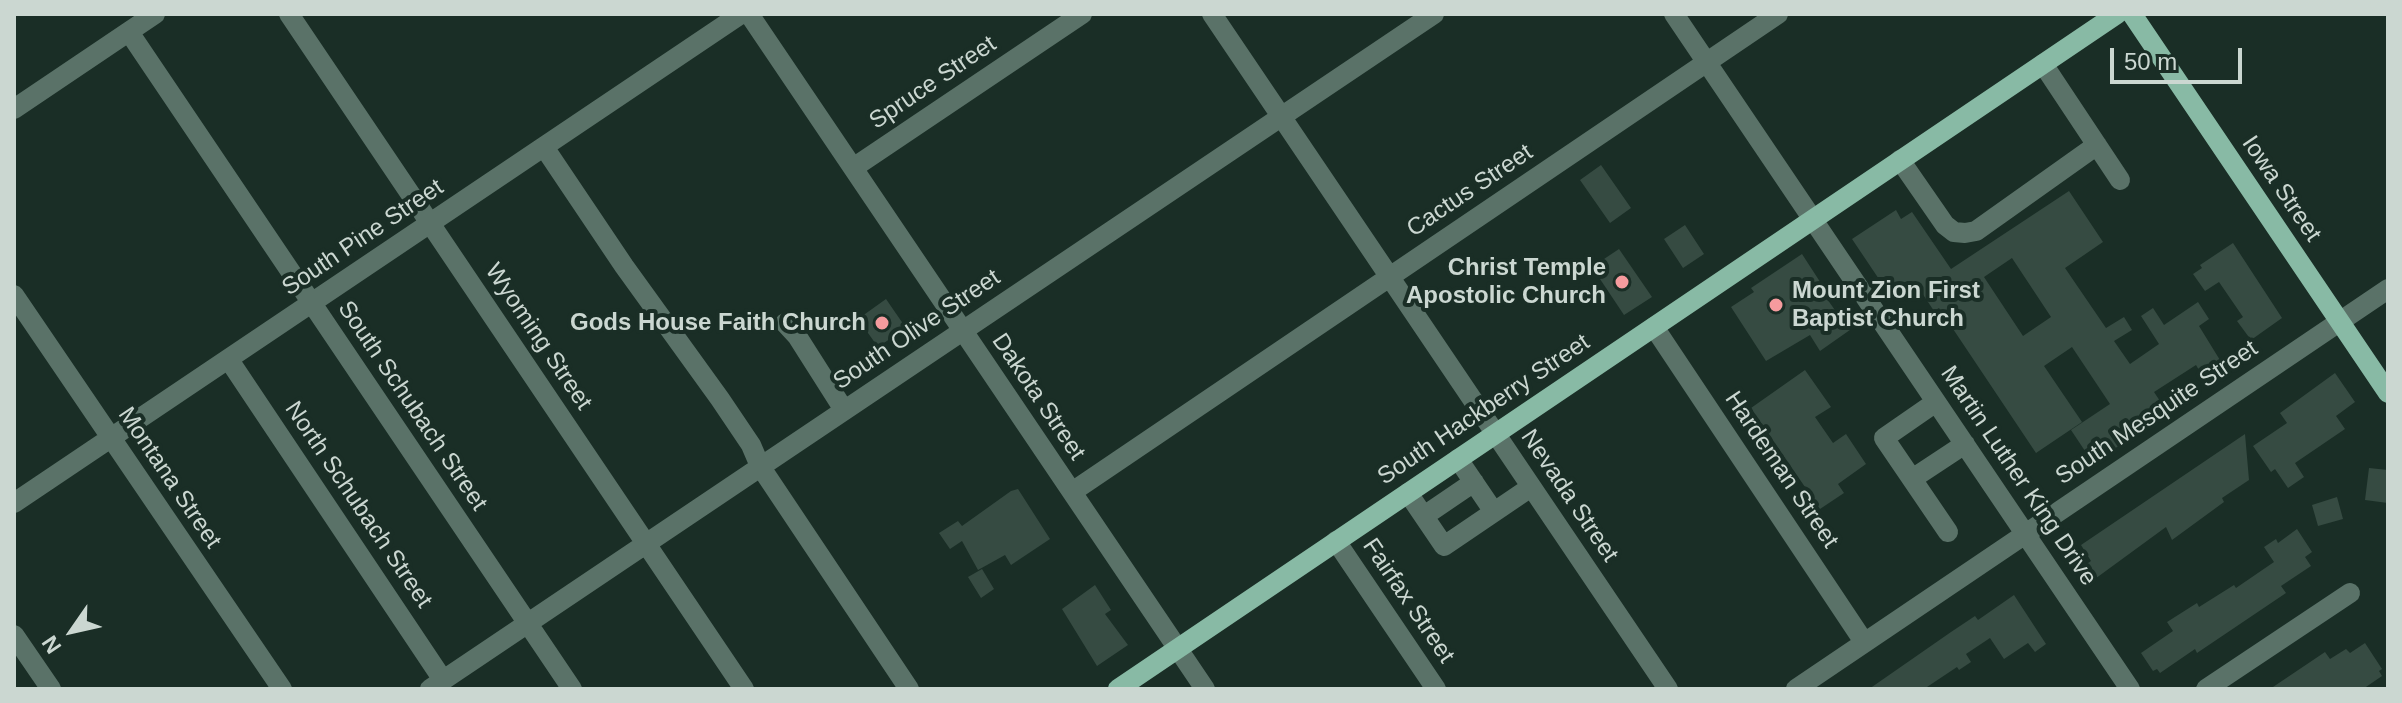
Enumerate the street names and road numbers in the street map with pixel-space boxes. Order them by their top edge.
street label: Spruce Street [864,30,1002,136]
street label: Iowa Street [2235,131,2327,247]
street label: Cactus Street [1402,138,1538,244]
street label: South Pine Street [277,173,449,303]
street label: Wyoming Street [478,258,598,416]
street label: South Olive Street [828,264,1006,396]
street label: South Schubach Street [331,296,493,516]
street label: Dakota Street [985,328,1091,466]
street label: South Hackberry Street [1373,328,1595,492]
street label: South Mesquite Street [2051,335,2263,491]
street label: Martin Luther King Drive [1934,361,2102,591]
street label: Hardeman Street [1718,386,1844,554]
street label: North Schubach Street [278,396,438,614]
street label: Montana Street [111,402,227,554]
street label: Nevada Street [1514,424,1624,568]
street label: Fairfax Street [1356,533,1460,669]

